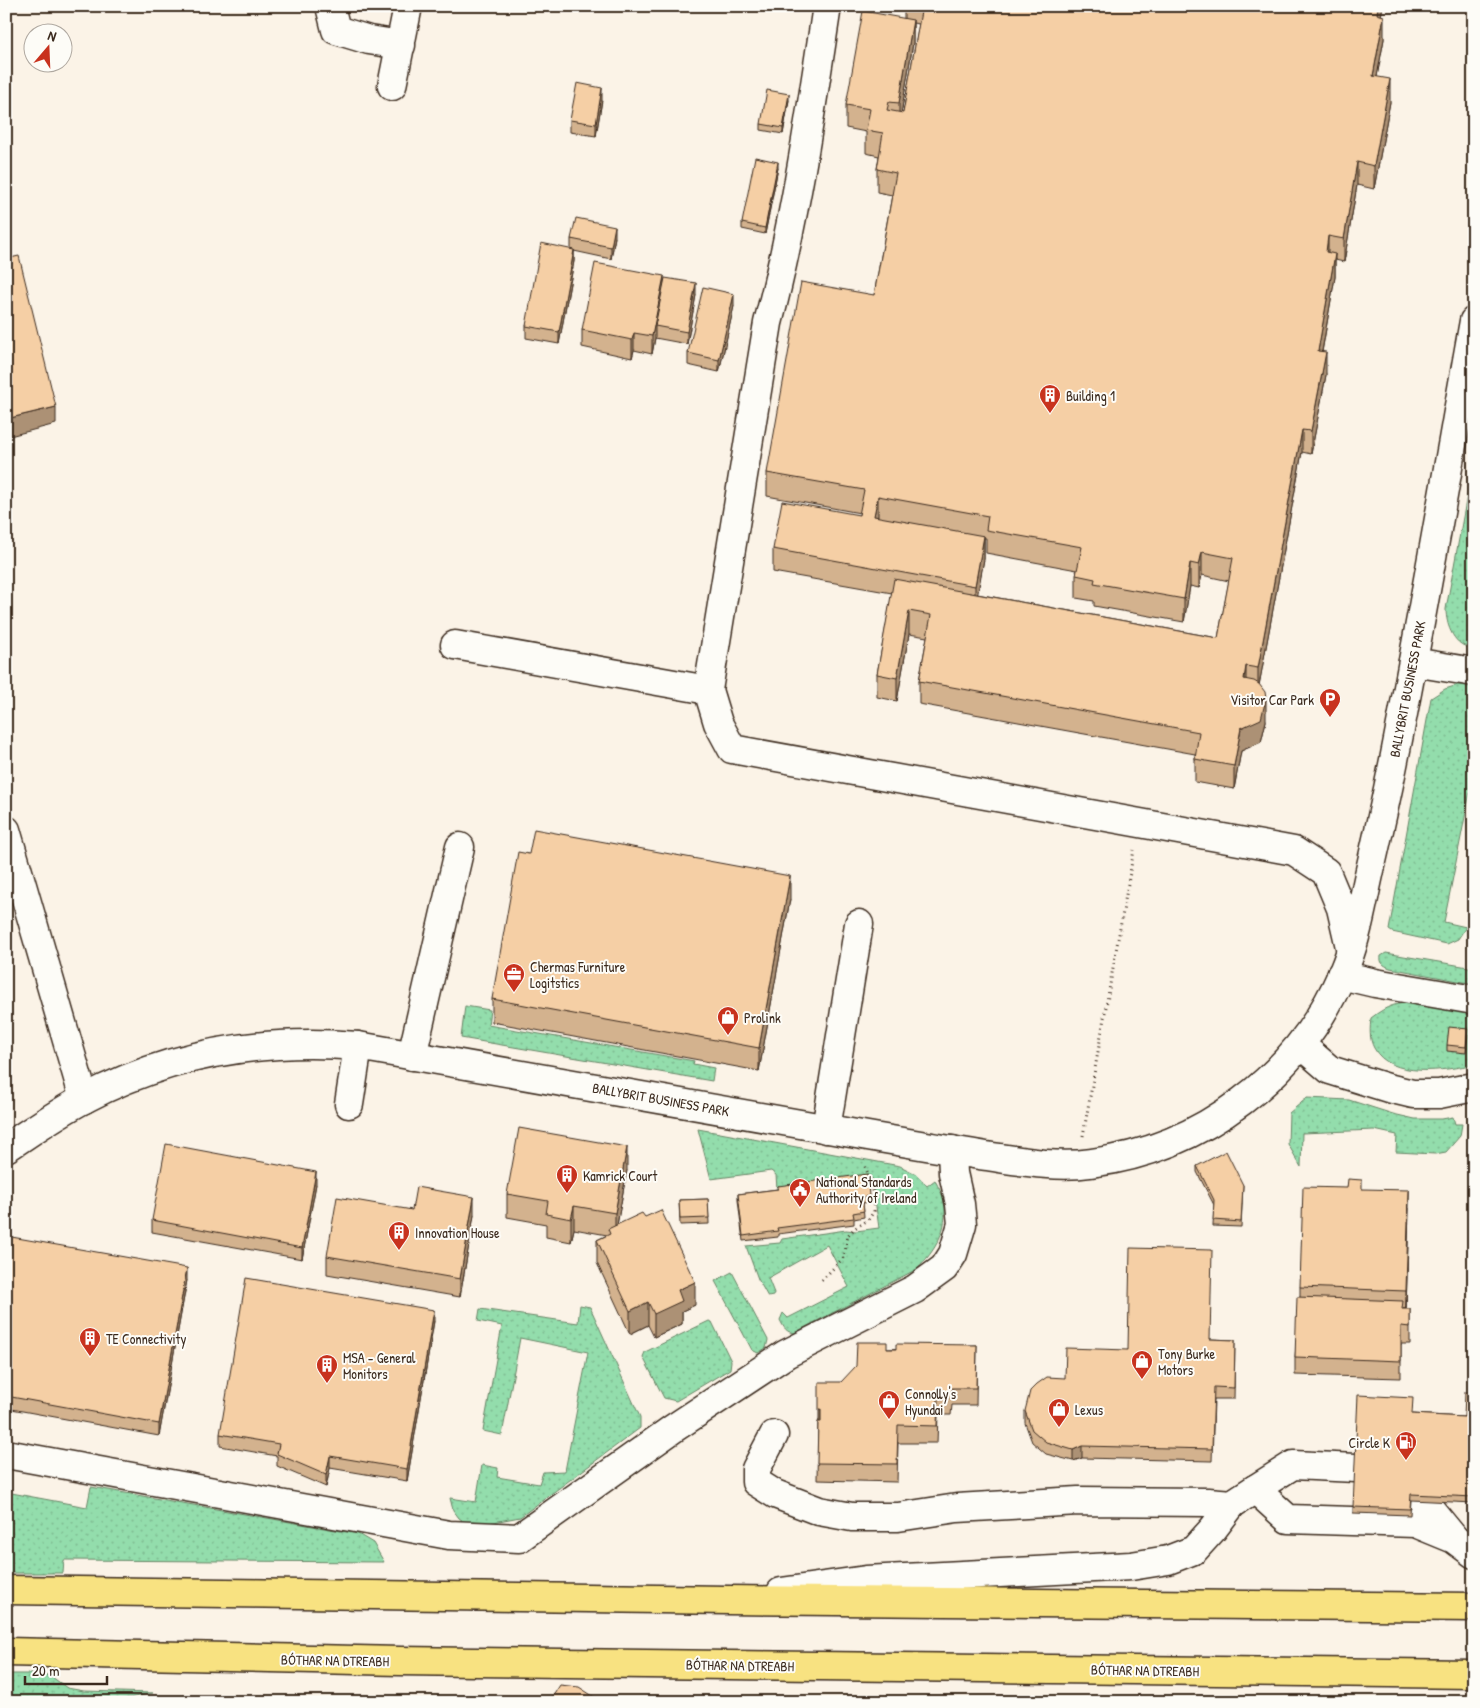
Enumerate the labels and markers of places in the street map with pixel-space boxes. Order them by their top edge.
building icon: Building 1 [1038,383,1062,414]
place label: Building 1 [1066,386,1115,406]
parking icon: Visitor Car Park [1318,687,1342,718]
place label: Visitor Car Park [1230,690,1314,709]
place label: Chermas Furniture Logitstics [530,957,626,993]
office icon: Chermas Furniture Logitstics [502,962,526,993]
shop icon: Prolink [716,1005,740,1036]
place label: Prolink [744,1008,781,1027]
building icon: Kamrick Court [555,1163,579,1194]
place label: Kamrick Court [583,1166,658,1185]
place label: National Standards Authority of Ireland [816,1172,917,1208]
public building icon: National Standards Authority of Ireland [788,1177,812,1208]
building icon: Innovation House [387,1220,411,1251]
place label: Innovation House [415,1223,500,1242]
building icon: TE Connectivity [78,1326,102,1357]
place label: TE Connectivity [106,1329,186,1349]
place label: Tony Burke Motors [1158,1344,1216,1379]
place label: MSA - General Monitors [343,1348,416,1383]
shop icon: Tony Burke Motors [1130,1349,1154,1380]
building icon: MSA - General Monitors [315,1353,339,1384]
place label: Connolly's Hyundai [905,1384,956,1420]
shop icon: Connolly's Hyundai [877,1389,901,1420]
shop icon: Lexus [1047,1397,1071,1428]
place label: Lexus [1075,1400,1103,1419]
fuel station icon: Circle K [1394,1430,1418,1461]
place label: Circle K [1349,1433,1391,1452]

